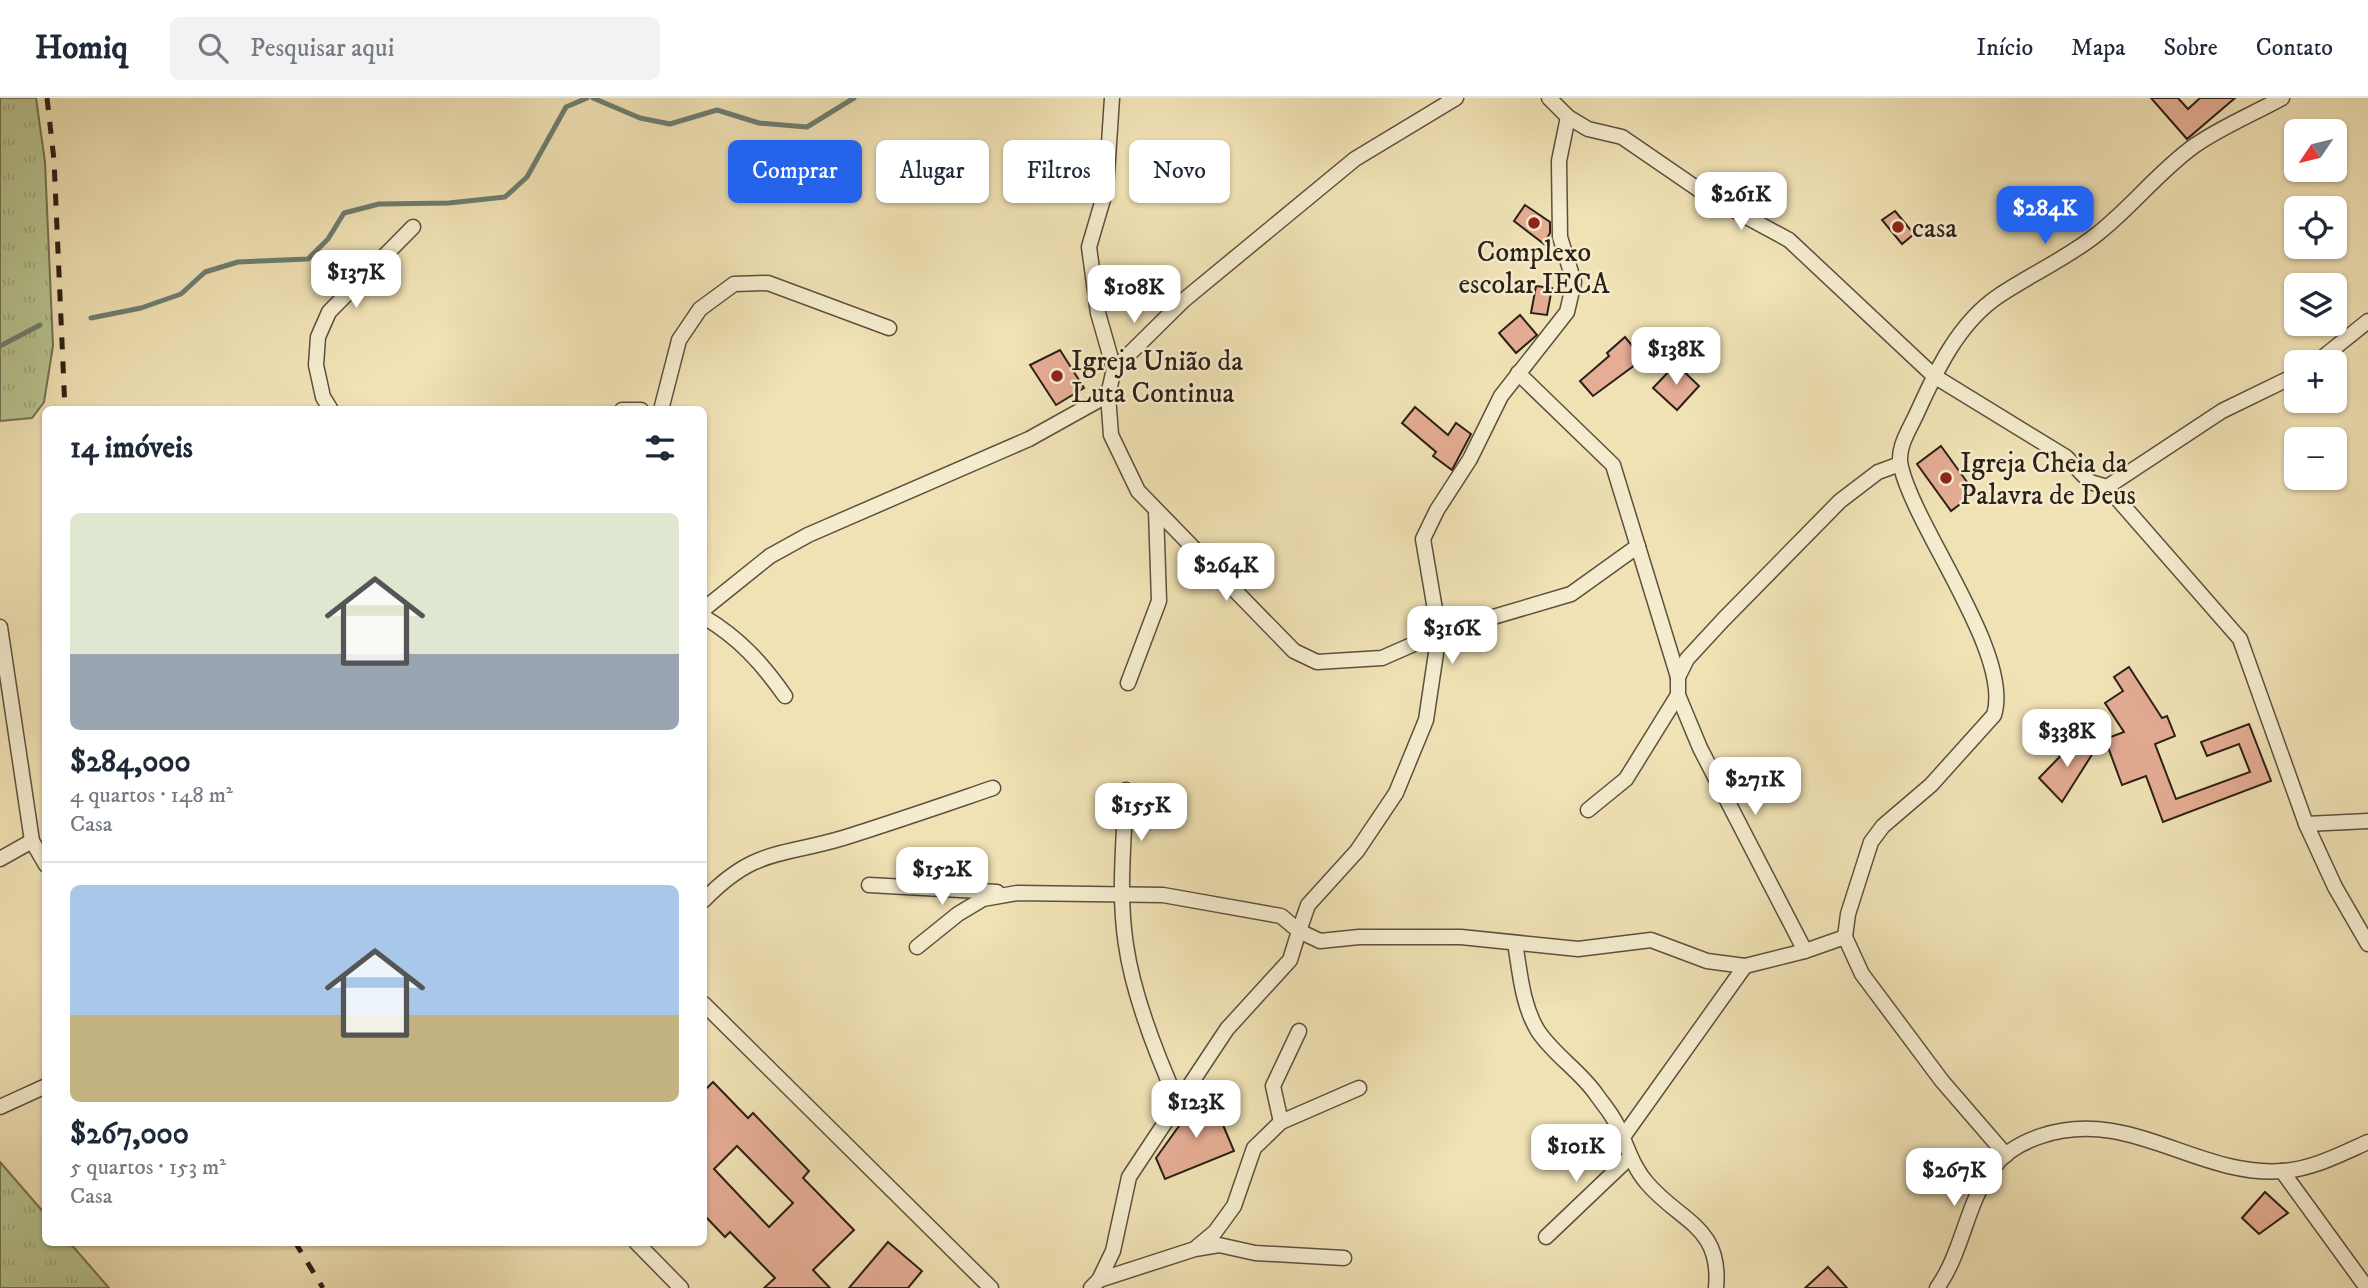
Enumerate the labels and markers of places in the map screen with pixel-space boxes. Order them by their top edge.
pin: $261K [1692,172,1790,232]
pin: $284K [1996,186,2094,246]
place label: casa [1912,211,1957,246]
marker: Complexo escolar IECA [1526,215,1542,231]
marker: casa [1890,219,1906,235]
place label: Complexo escolar IECA [1458,235,1611,302]
pin: $137K [307,250,405,310]
pin: $108K [1085,266,1183,325]
pin: $138K [1627,328,1725,387]
place label: Igreja União da Luta Continua [1071,344,1243,411]
marker: Igreja União da Luta Continua [1049,368,1065,384]
place label: Igreja Cheia da Palavra de Deus [1960,446,2136,513]
marker: Igreja Cheia da Palavra de Deus [1938,470,1954,486]
pin: $264K [1177,544,1275,603]
pin: $316K [1403,606,1501,666]
pin: $338K [2018,710,2116,769]
pin: $271K [1706,758,1804,817]
pin: $155K [1092,784,1190,843]
pin: $152K [893,848,991,907]
pin: $123K [1147,1080,1245,1140]
pin: $101K [1527,1124,1625,1184]
pin: $267K [1905,1148,2003,1208]

